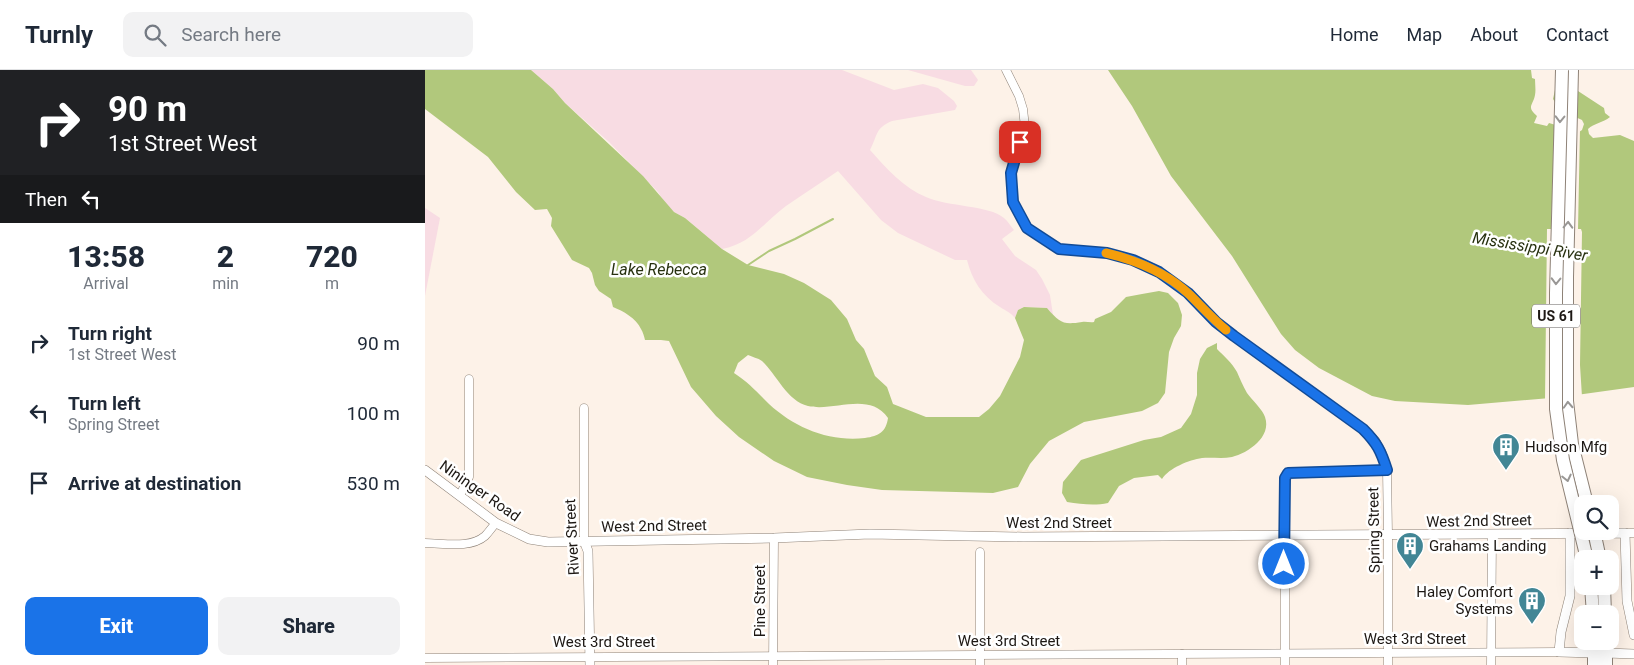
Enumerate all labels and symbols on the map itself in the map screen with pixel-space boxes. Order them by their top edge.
one-way arrow [1555,115,1566,123]
pin [999,121,1041,163]
one-way arrow [1562,220,1573,228]
water label: Mississippi River [1471,228,1590,265]
water label: Lake Rebecca [611,260,707,279]
one-way arrow [1551,278,1561,285]
road number: US 61 [1532,305,1580,328]
one-way arrow [1562,400,1573,408]
building icon: Hudson Mfg [1491,432,1521,471]
place label: Hudson Mfg [1525,438,1607,456]
street label: Nininger Road [436,457,524,525]
one-way arrow [1561,473,1572,482]
street label: Spring Street [1364,487,1384,573]
street label: River Street [561,498,583,576]
street label: West 2nd Street [1426,511,1532,531]
street label: West 2nd Street [1006,514,1112,532]
street label: West 2nd Street [601,516,707,536]
building icon: Grahams Landing [1395,531,1425,570]
position arrow [1257,537,1309,589]
place label: Grahams Landing [1429,537,1547,555]
street label: Pine Street [751,565,769,637]
place label: Haley Comfort Systems [1416,583,1513,618]
building icon: Haley Comfort Systems [1517,586,1547,625]
street label: West 3rd Street [1364,630,1466,648]
street label: West 3rd Street [958,632,1060,650]
street label: West 3rd Street [553,633,655,651]

